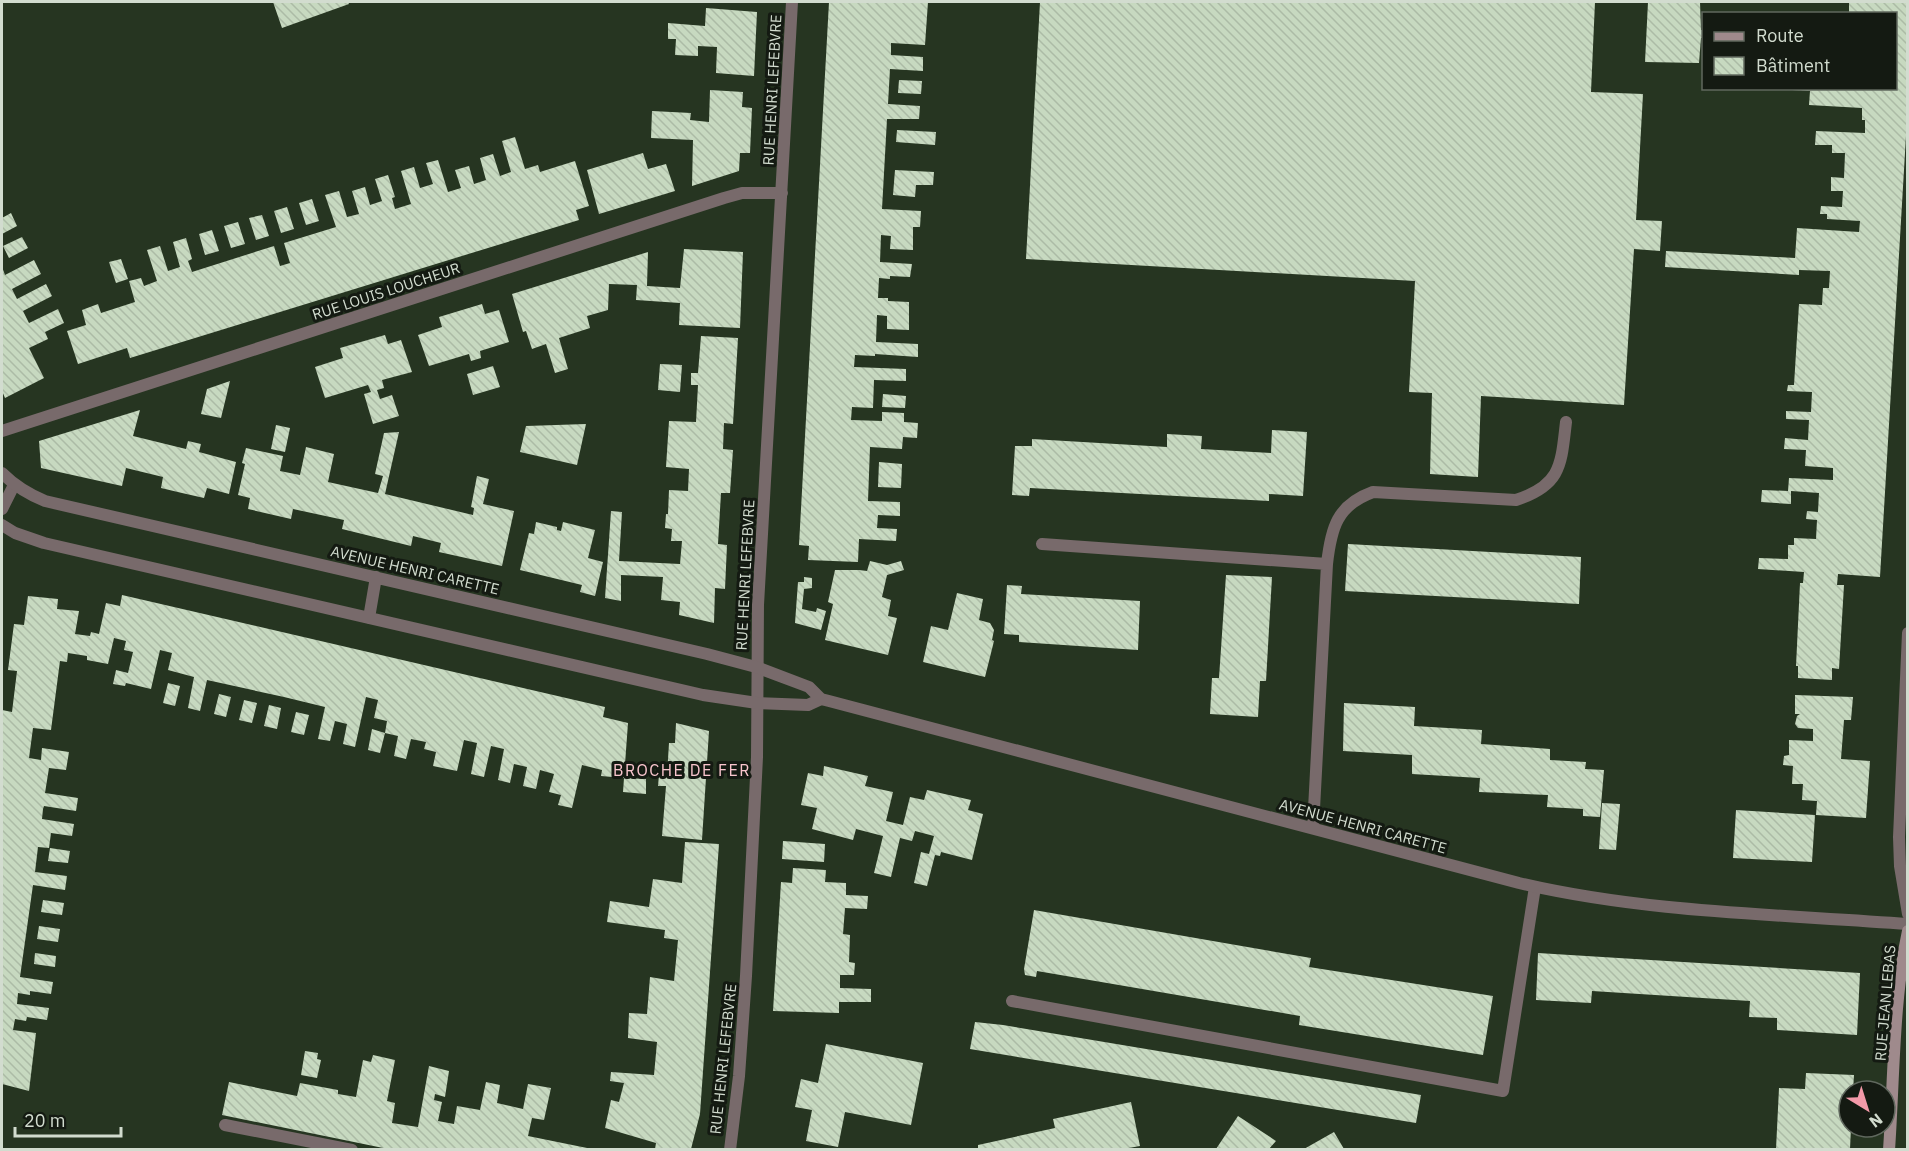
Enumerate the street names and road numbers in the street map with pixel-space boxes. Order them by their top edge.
street label: RUE HENRI LEFEBVRE [759,14,785,166]
street label: RUE LOUIS LOUCHEUR [310,258,462,324]
street label: RUE HENRI LEFEBVRE [732,499,758,651]
street label: AVENUE HENRI CARETTE [329,541,501,599]
street label: AVENUE HENRI CARETTE [1277,794,1449,858]
street label: RUE JEAN LEBAS [1870,944,1900,1062]
street label: RUE HENRI LEFEBVRE [706,983,740,1135]

